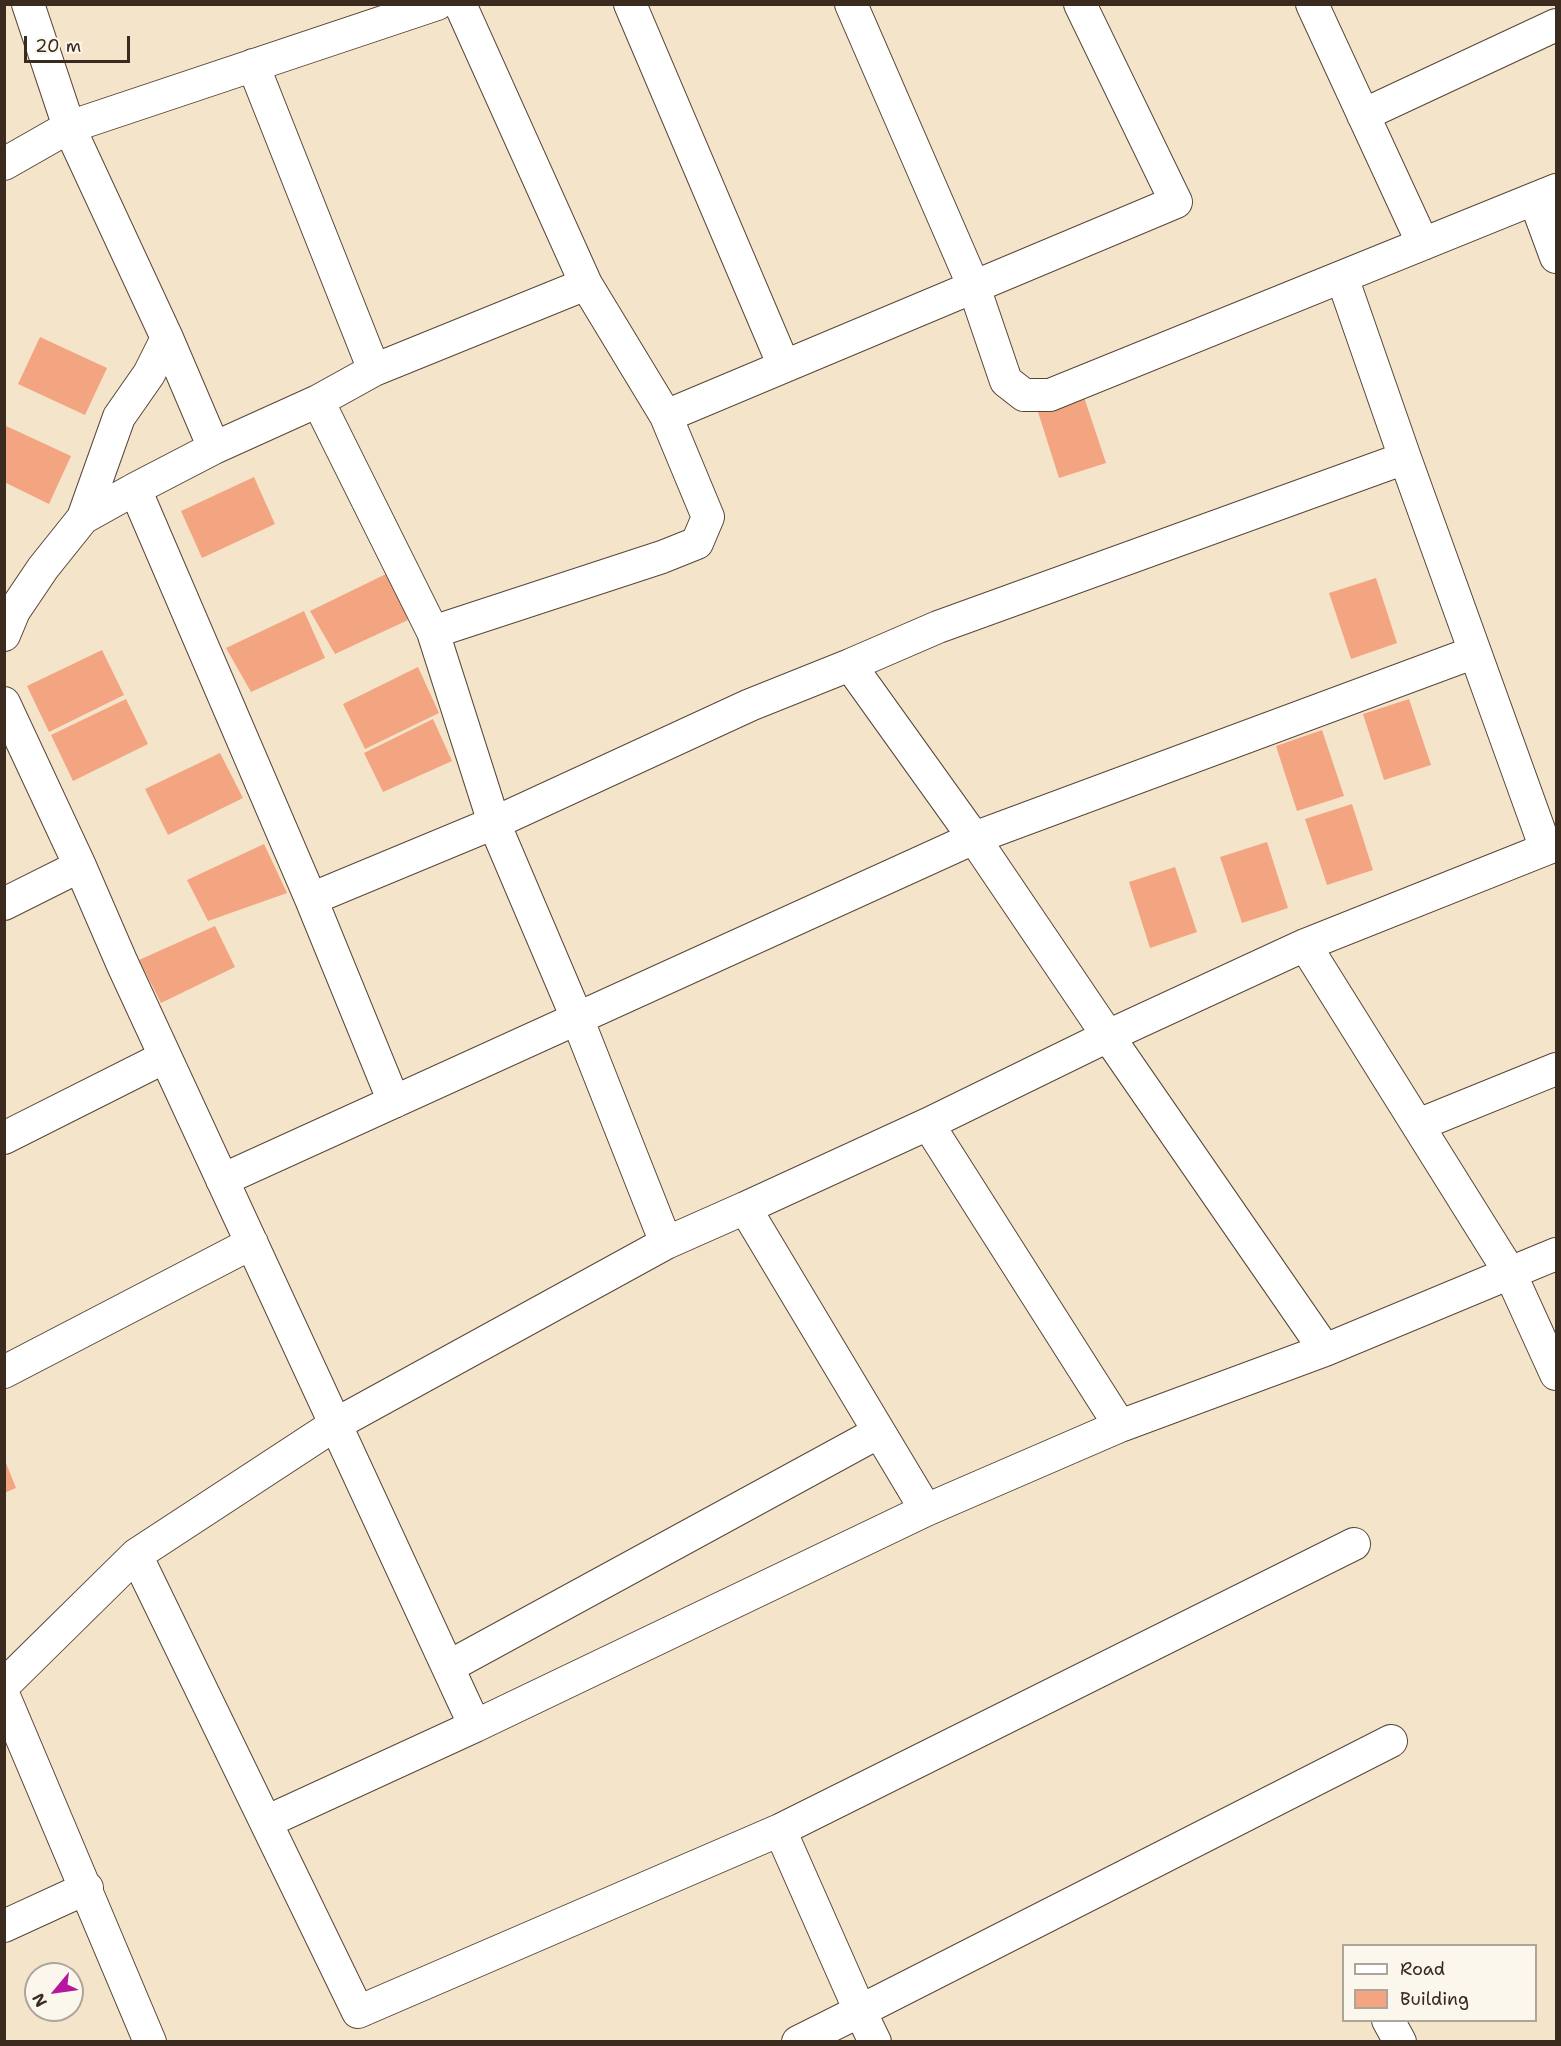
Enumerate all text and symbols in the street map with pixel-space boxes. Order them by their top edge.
scale bar [27,24,134,62]
text: 20 m [35,34,81,58]
legend [1342,1944,1537,2022]
text: Road [1400,1957,1445,1981]
north arrow [24,1962,84,2022]
text: Building [1400,1987,1469,2011]
text: N [27,1989,52,2011]

